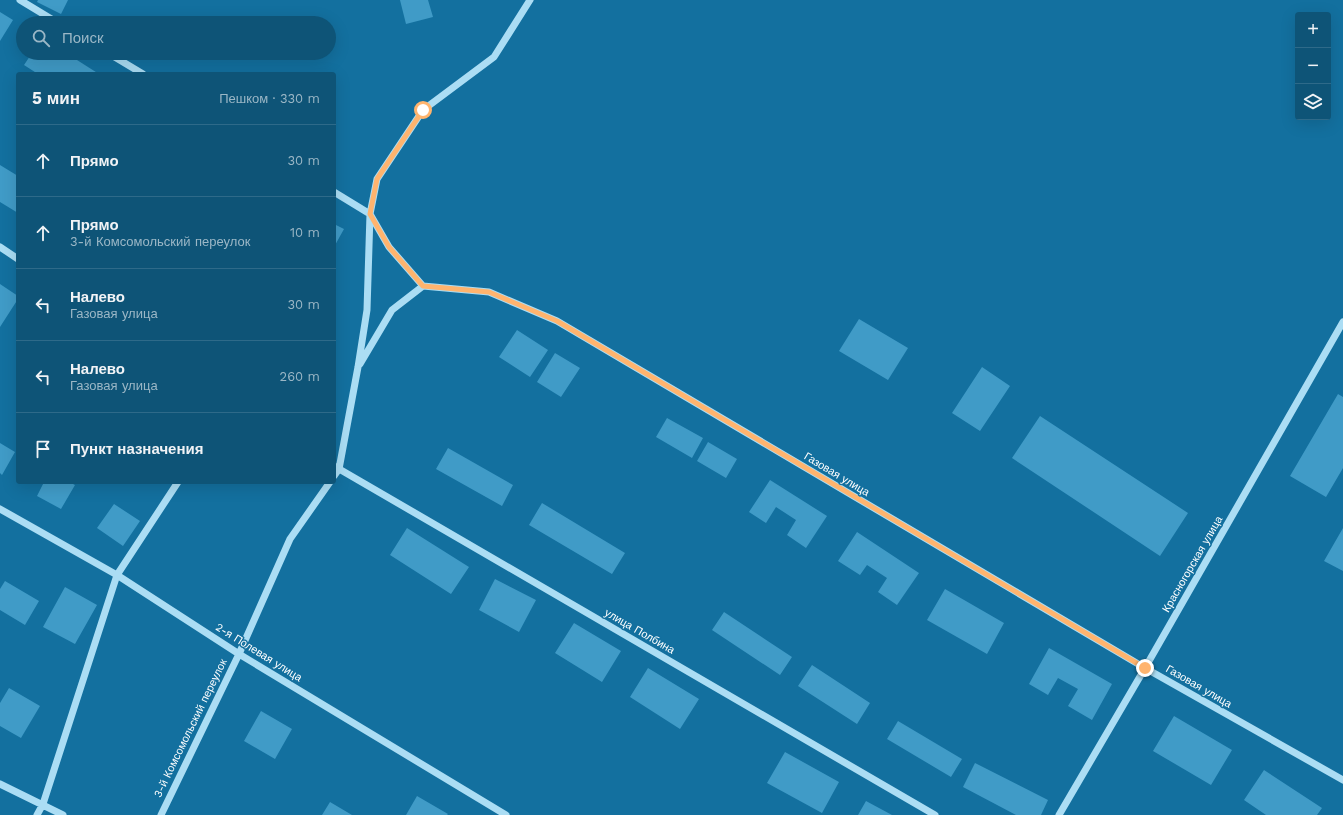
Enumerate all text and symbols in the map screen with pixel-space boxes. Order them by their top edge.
map controls [1295,12,1331,120]
button: + [1295,12,1331,48]
search box [16,16,336,60]
icon: search [30,27,52,49]
text: Поиск [62,29,104,47]
button: − [1295,48,1331,84]
button: layers [1295,84,1331,120]
text: 5 мин [32,88,80,108]
text: Пешком · 330 m [219,91,320,106]
route start [414,101,432,119]
icon: ahead [32,150,54,172]
text: Прямо [70,152,119,170]
text: 30 m [288,153,320,168]
text: Прямо [70,216,119,234]
icon: ahead [32,222,54,244]
text: 10 m [290,225,320,240]
text: 3-й Комсомольский переулок [70,234,250,249]
text: Налево [70,288,125,306]
icon: left [32,294,54,316]
text: 30 m [288,297,320,312]
text: Газовая улица [70,306,158,321]
text: Налево [70,360,125,378]
icon: left [32,366,54,388]
text: 260 m [280,369,320,384]
text: Газовая улица [70,378,158,393]
icon: arrive [32,438,54,460]
text: Пункт назначения [70,440,203,458]
street label: Газовая улица [802,450,873,500]
street label: Красногорская улица [1160,513,1226,615]
street label: улица Полбина [602,606,678,657]
street label: 2-я Полевая улица [213,621,305,685]
street label: 3-й Комсомольский переулок [151,657,230,800]
route end [1136,659,1154,677]
street label: Газовая улица [1163,662,1235,711]

